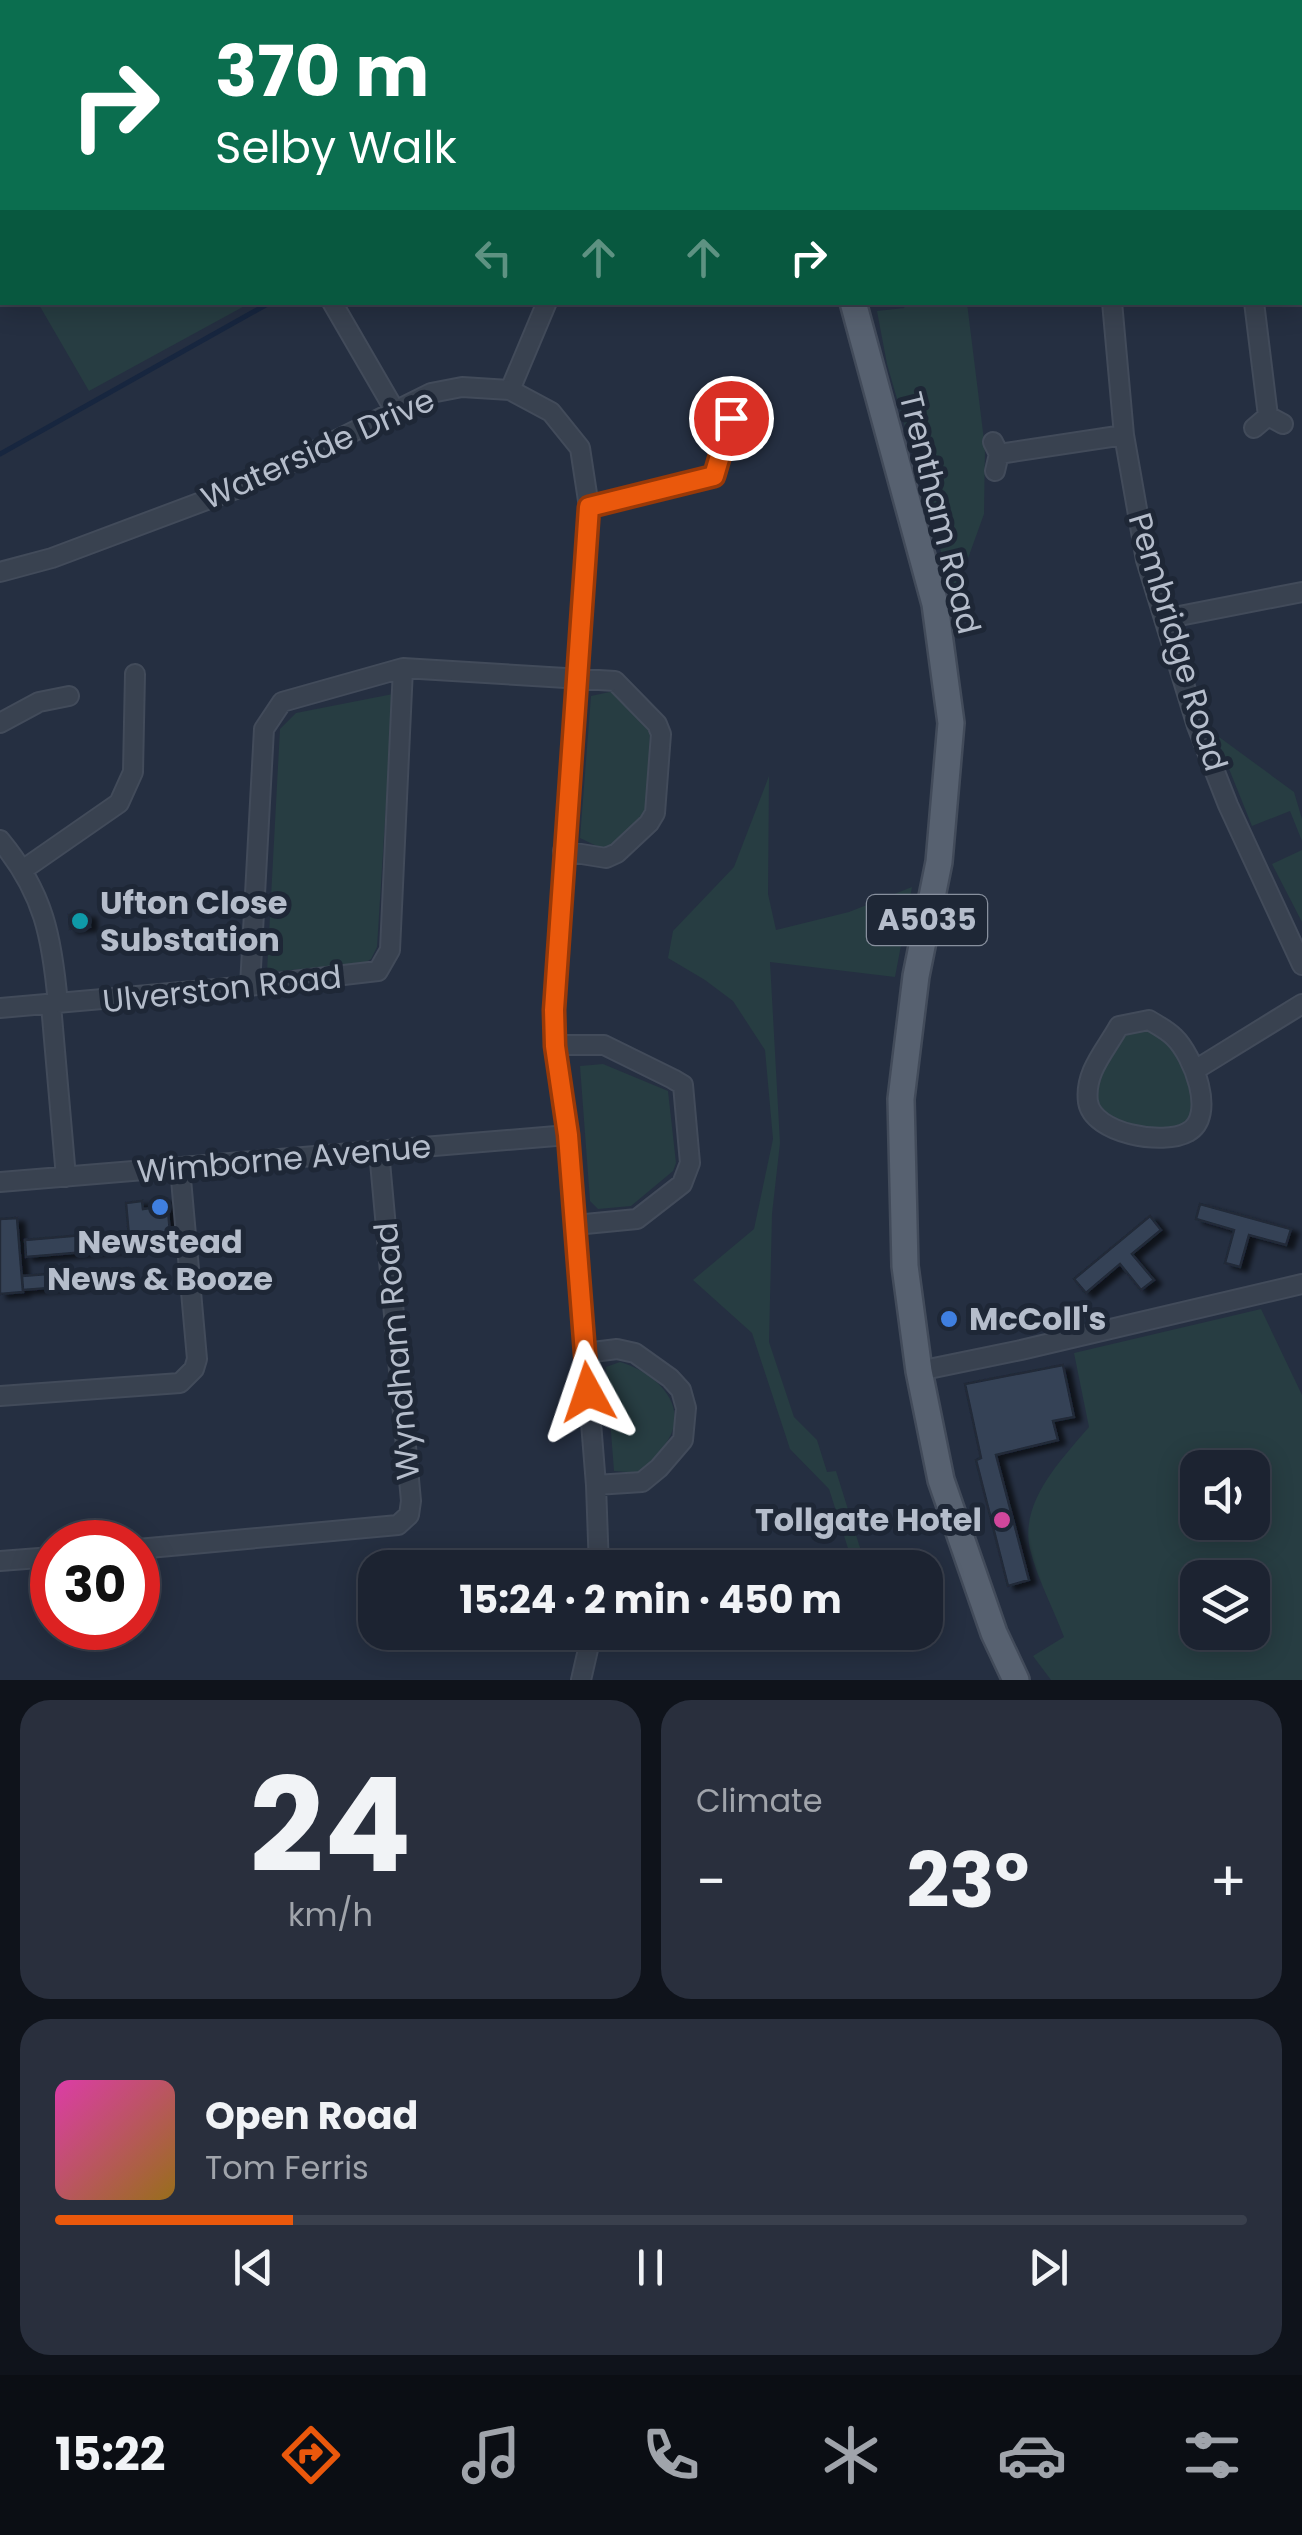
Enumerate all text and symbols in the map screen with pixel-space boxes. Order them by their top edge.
text: 370 m [215,22,429,121]
icon: right [50,40,180,170]
text: Selby Walk [215,116,457,179]
icon: left [466,230,521,285]
icon: ahead [571,230,626,285]
icon: ahead [676,230,731,285]
icon: right [781,230,836,285]
pin [689,376,774,461]
street label: Waterside Drive [194,377,442,520]
street label: Trentham Road [889,387,992,639]
icon: arrive [704,391,759,446]
street label: Pembridge Road [1118,507,1239,776]
place label: Ufton Close Substation [100,880,288,962]
road number: A5035 [867,895,987,945]
marker: Ufton Close Substation [69,910,91,932]
street label: Ulverston Road [100,954,344,1023]
street label: Wimborne Avenue [135,1123,433,1194]
marker: Newstead News & Booze [149,1196,171,1218]
place label: Newstead News & Booze [47,1219,273,1301]
street label: Wyndham Road [363,1220,430,1482]
place label: McColl's [969,1296,1106,1341]
marker: McColl's [938,1308,960,1330]
position arrow [536,1340,640,1444]
map controls [1180,1450,1270,1650]
button: sound [1180,1450,1270,1540]
place label: Tollgate Hotel [755,1497,982,1542]
marker: Tollgate Hotel [991,1509,1013,1531]
speed limit sign: 30 [30,1520,160,1650]
button: layers [1180,1560,1270,1650]
text: 15:24 · 2 min · 450 m [459,1573,842,1626]
text: 24 [249,1734,412,1917]
text: Climate [696,1778,823,1823]
text: 23° [906,1828,1029,1933]
text: − [696,1843,726,1920]
text: + [1209,1843,1247,1920]
text: km/h [288,1892,373,1937]
text: Open Road [205,2089,418,2142]
text: Tom Ferris [205,2145,369,2190]
icon: previous [226,2240,281,2295]
icon: pause [623,2240,678,2295]
icon: next [1021,2240,1076,2295]
icon: directions [276,2420,346,2490]
icon: music [456,2420,526,2490]
icon: phone [636,2420,706,2490]
icon: climate [816,2420,886,2490]
icon: car [997,2420,1067,2490]
icon: filters [1177,2420,1247,2490]
text: 15:22 [55,2423,165,2486]

